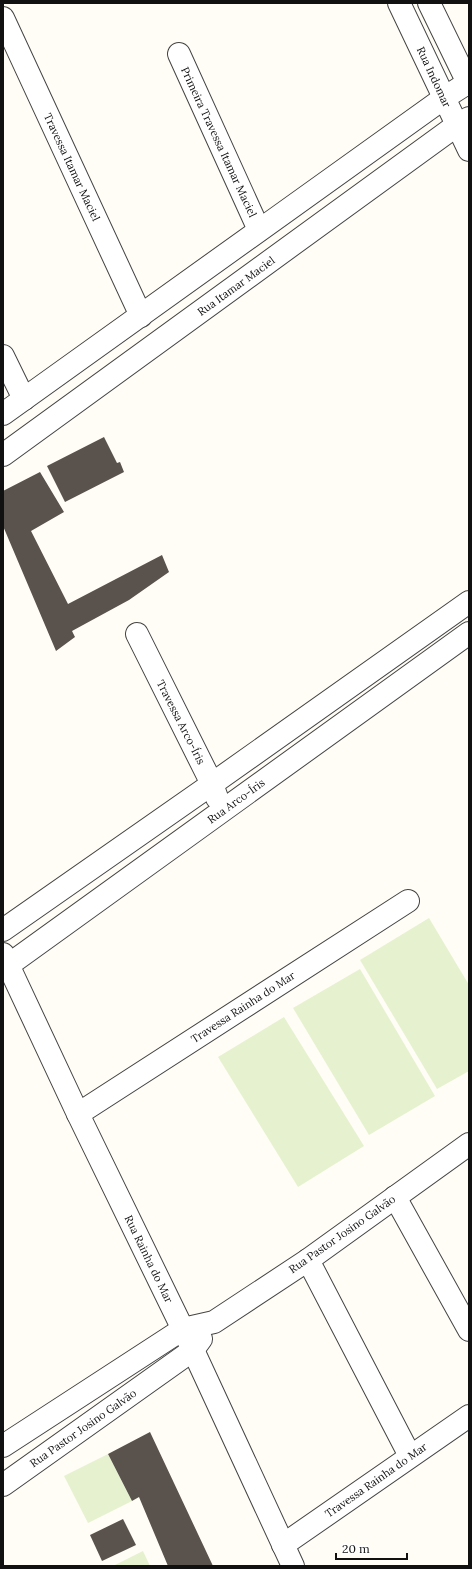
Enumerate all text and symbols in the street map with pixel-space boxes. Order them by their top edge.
street label: Rua Indomar [414,44,454,110]
street label: Primeira Travessa Itamar Maciel [178,65,260,219]
street label: Travessa Itamar Maciel [41,111,103,223]
street label: Rua Itamar Maciel [195,253,277,319]
street label: Travessa Arco-Íris [154,677,208,767]
street label: Rua Arco-Íris [205,775,267,827]
street label: Travessa Rainha do Mar [188,968,298,1046]
street label: Rua Pastor Josino Galvão [286,1192,398,1276]
street label: Rua Rainha do Mar [122,1213,176,1305]
street label: Rua Pastor Josino Galvão [27,1386,139,1470]
street label: Travessa Rainha do Mar [322,1439,430,1521]
scale bar [336,1535,407,1561]
text: 20 m [342,1541,370,1556]

